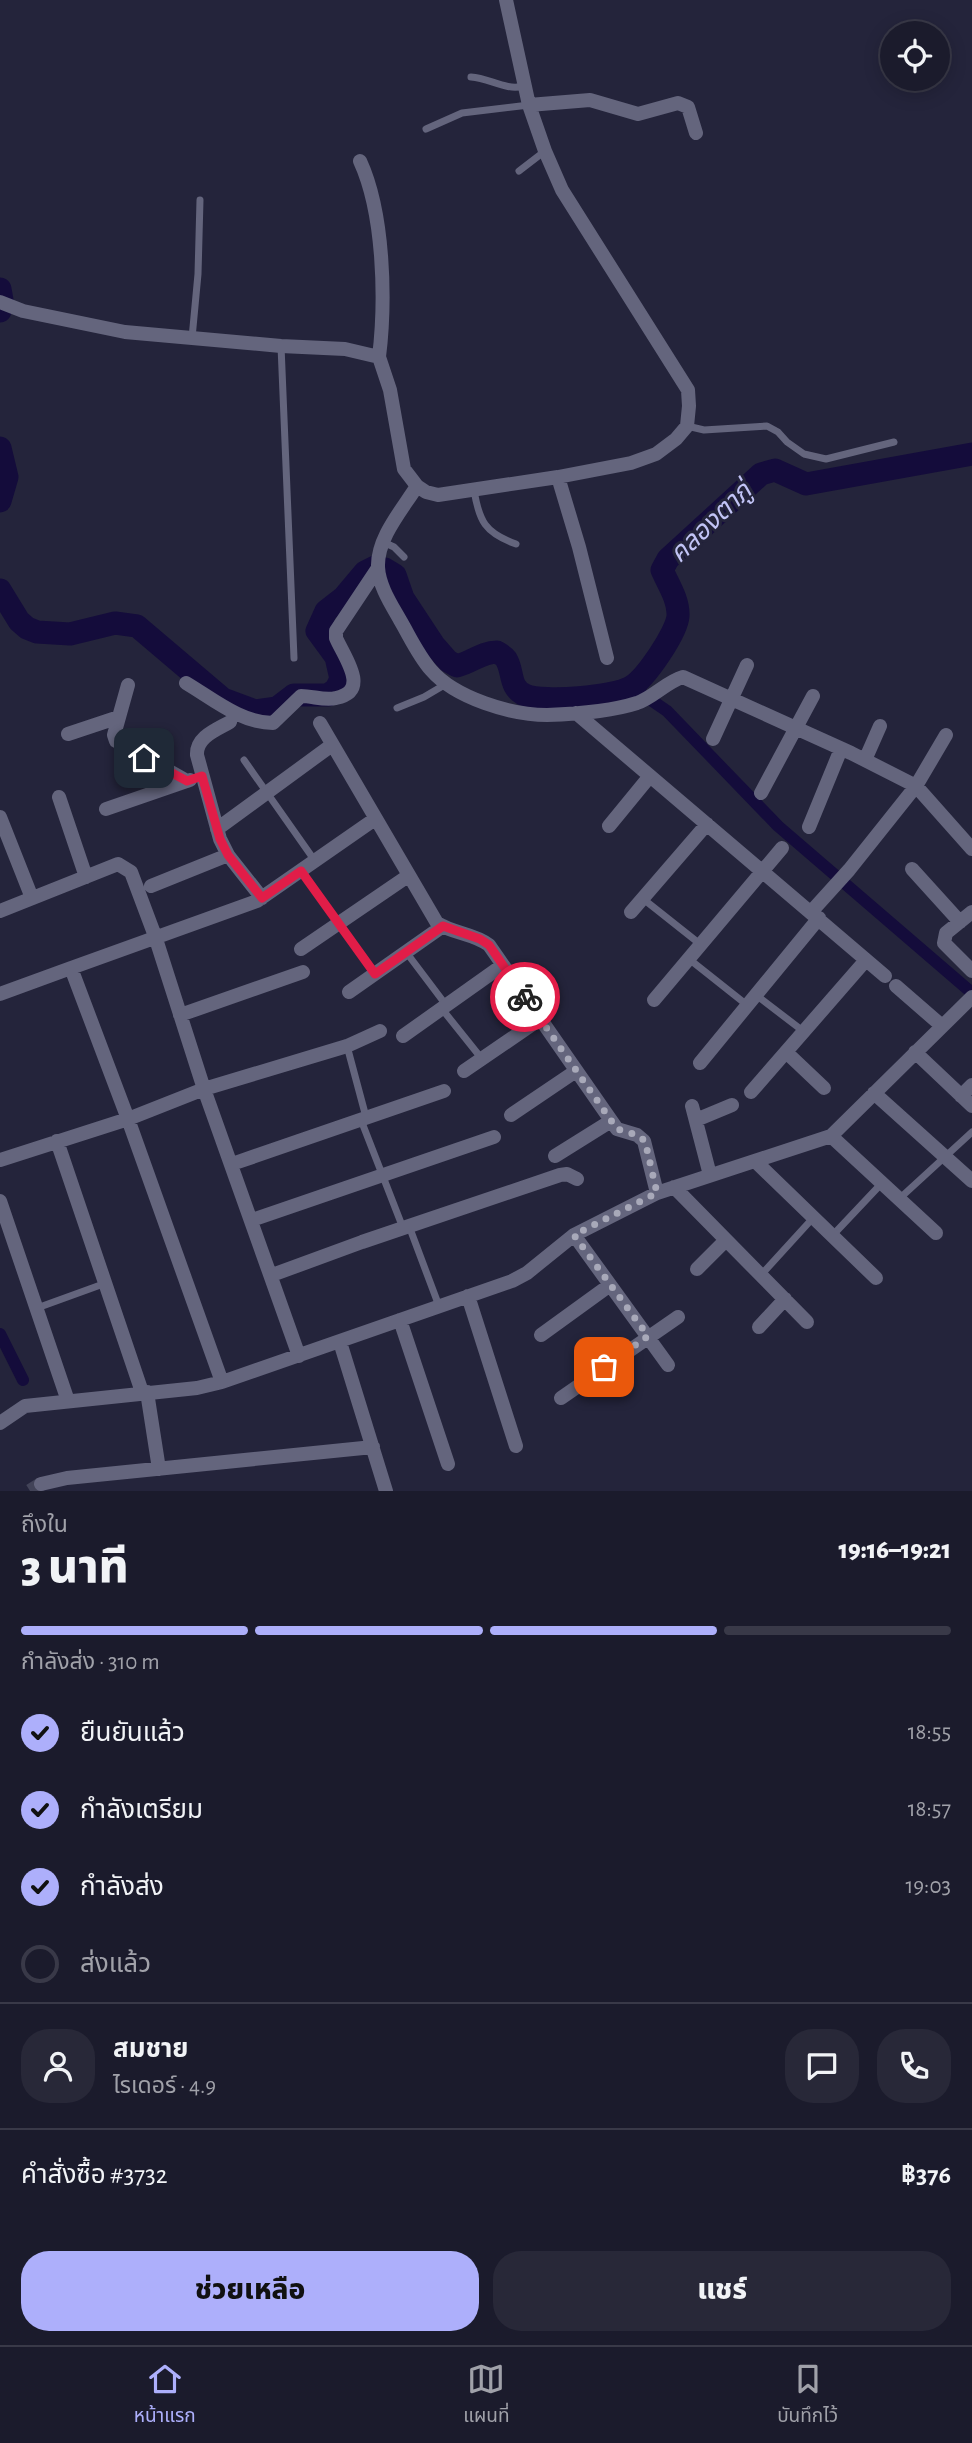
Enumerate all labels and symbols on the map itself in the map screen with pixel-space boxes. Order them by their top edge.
water label: คลองตาภู่ [664,474,761,569]
pin [114,728,174,788]
courier [490,962,560,1032]
pin [574,1337,634,1397]

